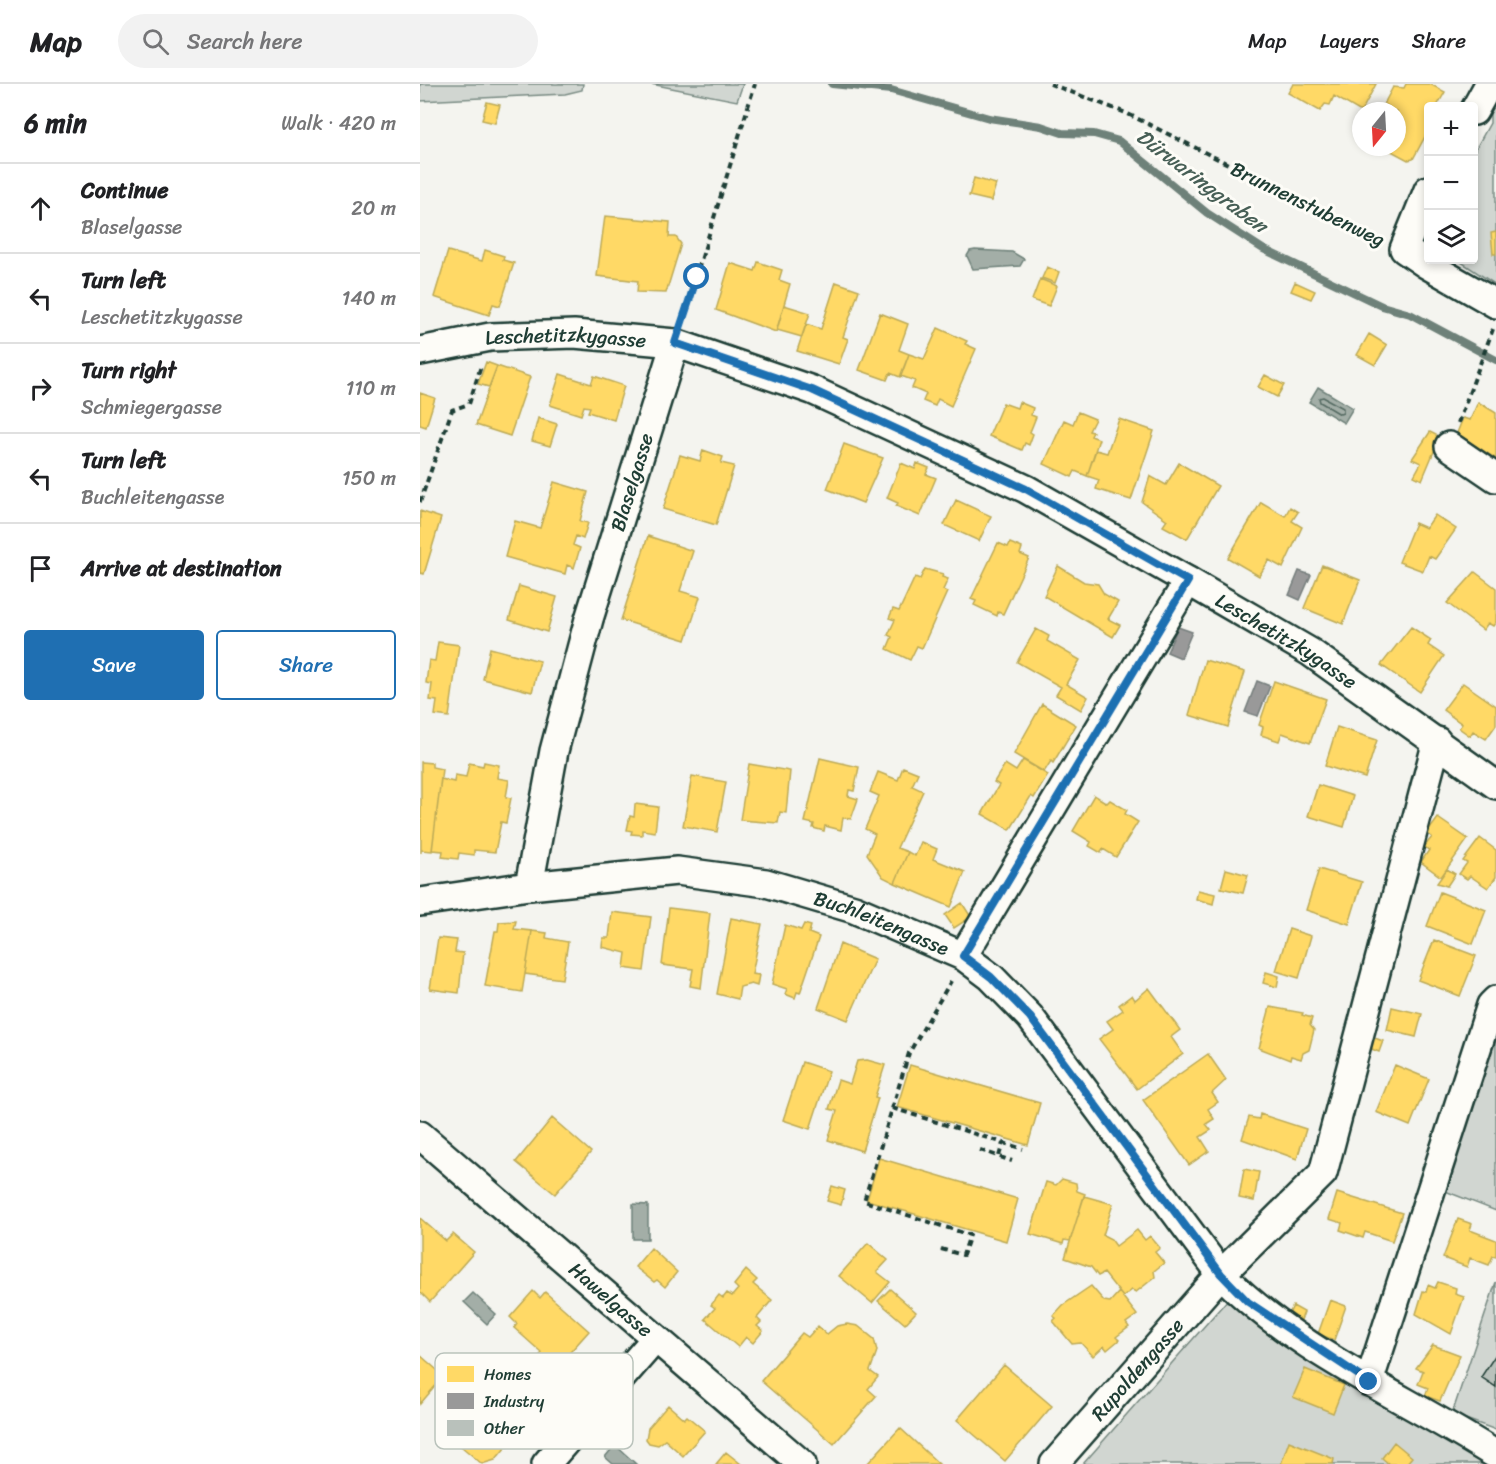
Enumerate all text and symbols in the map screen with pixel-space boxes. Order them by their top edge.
search box [118,14,538,68]
text: Map [30,17,82,66]
text: Search here [187,22,303,61]
text: Map [1248,22,1287,60]
text: Layers [1320,22,1379,60]
text: Share [1412,22,1466,60]
icon: search [139,25,172,58]
text: 6 min [24,100,87,146]
north arrow [1352,102,1406,156]
map controls [1424,102,1478,264]
button: + [1424,102,1478,156]
text: Walk · 420 m [281,106,396,141]
water label: Dürwaringgraben [1128,119,1278,245]
street label: Brunnenstubenweg [1224,152,1391,257]
button: − [1424,156,1478,210]
text: Continue [81,171,169,210]
text: 20 m [351,191,396,226]
icon: ahead [24,192,57,225]
text: Blaselgasse [81,210,182,245]
button: layers [1424,210,1478,264]
text: Turn left [81,261,166,300]
route start [683,263,709,289]
text: 140 m [342,281,396,316]
icon: left [24,282,57,315]
text: Leschetitzkygasse [81,300,243,335]
street label: Leschetitzkygasse [481,317,648,358]
text: Turn right [81,351,176,390]
text: 110 m [346,371,396,406]
icon: right [24,372,57,405]
text: Schmiegergasse [81,390,222,425]
street label: Blaselgasse [600,429,664,536]
text: Turn left [81,441,166,480]
text: 150 m [342,461,396,496]
icon: left [24,462,57,495]
text: Buchleitengasse [81,480,224,515]
text: Arrive at destination [81,549,282,588]
icon: arrive [24,552,57,585]
street label: Leschetitzkygasse [1209,584,1365,699]
button: Save [24,630,204,700]
button: Share [216,630,396,700]
street label: Buchleitengasse [809,881,955,966]
street label: Hawelgasse [560,1253,661,1347]
street label: Rupoldengasse [1082,1310,1193,1429]
legend [435,1353,633,1449]
text: Homes [484,1360,532,1389]
route end [1355,1368,1381,1394]
text: Industry [483,1387,545,1416]
text: Other [484,1414,526,1443]

